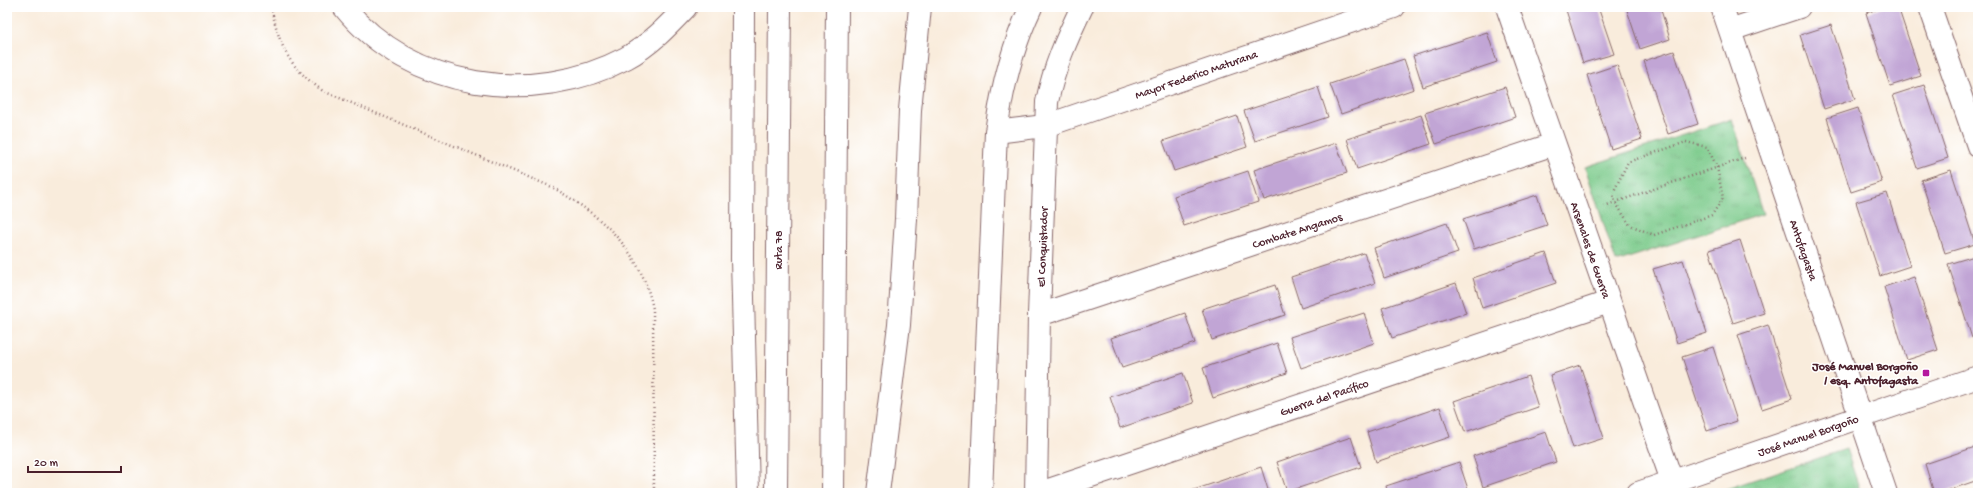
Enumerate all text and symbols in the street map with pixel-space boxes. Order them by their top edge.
street label: Mayor Federico Maturana [1134,48,1260,103]
street label: Arsenales de Guerra [1566,201,1612,301]
street label: El Conquistador [1036,205,1052,287]
street label: Combate Angamos [1251,211,1345,253]
street label: Antofagasta [1785,218,1819,283]
street label: Ruta 78 [773,230,787,270]
place label: José Manuel Borgoño / esq. Antofagasta [1811,361,1919,389]
marker: José Manuel Borgoño / esq. Antofagasta [1921,368,1931,378]
street label: Guerra del Pacífico [1279,377,1371,421]
street label: José Manuel Borgoño [1756,413,1861,461]
scale bar [28,448,121,474]
text: 20 m [34,457,59,471]

